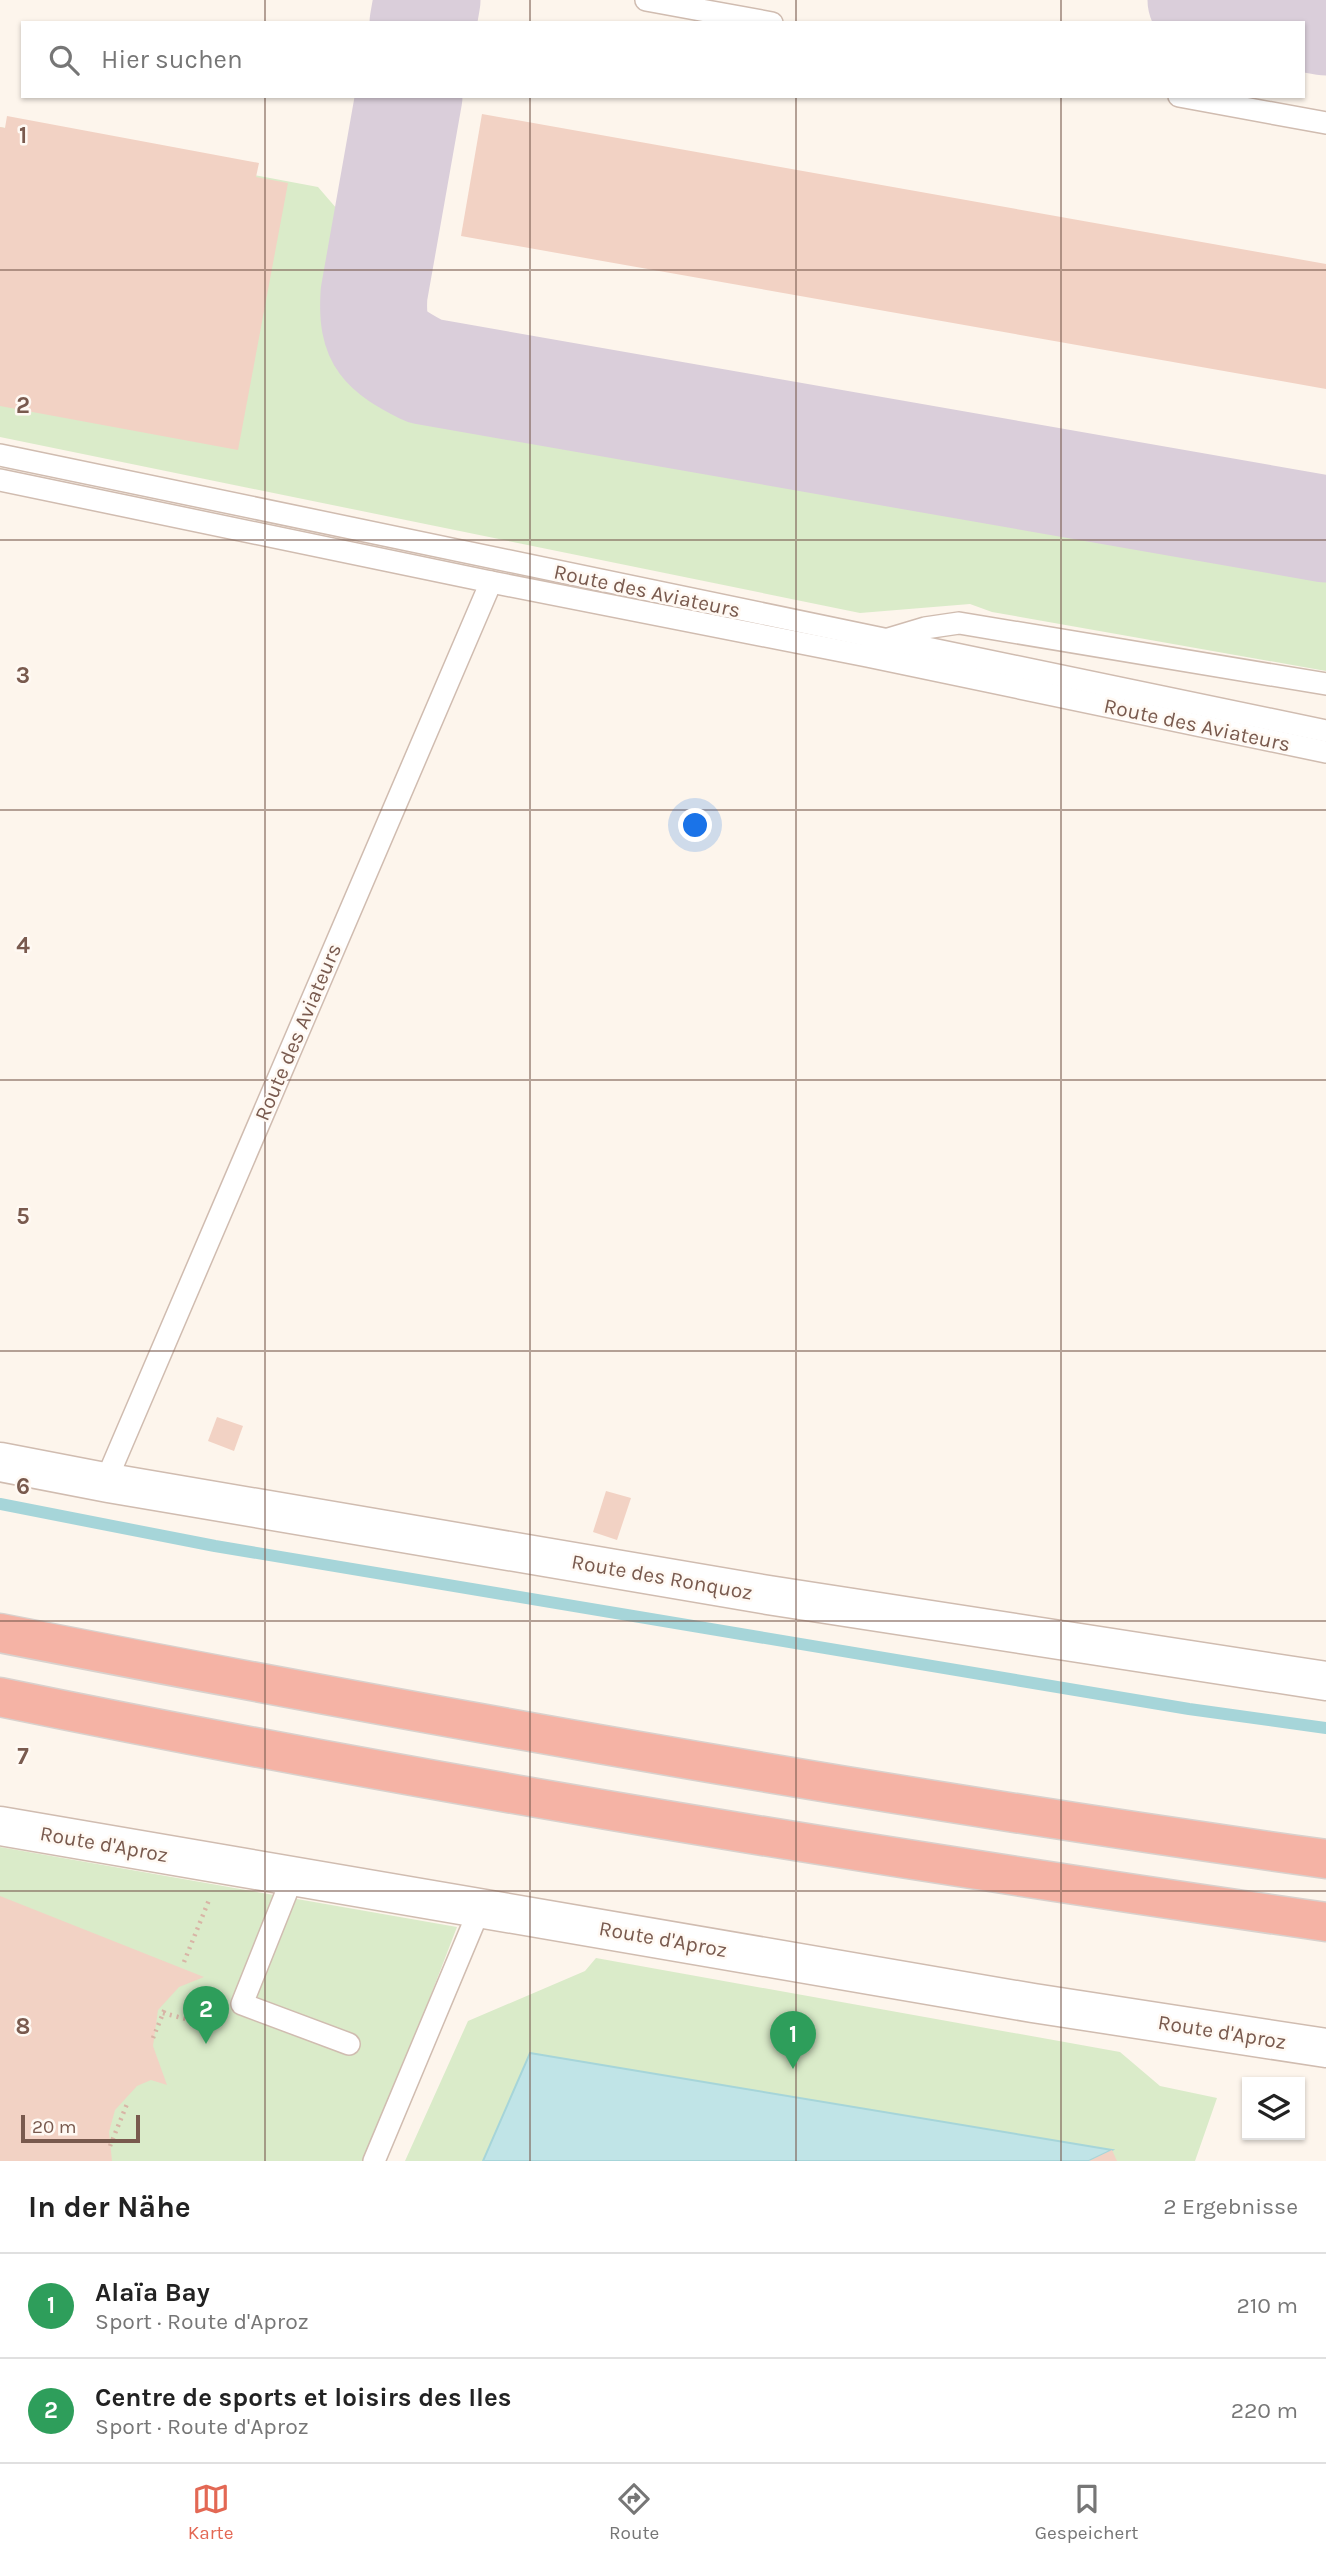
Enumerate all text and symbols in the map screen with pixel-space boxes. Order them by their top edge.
search box [21,21,1305,98]
icon: search [45,41,83,79]
text: Hier suchen [101,44,243,75]
text: 1 [19,122,27,149]
text: 2 [16,392,30,419]
street label: Route des Aviateurs [552,560,742,622]
text: 3 [16,662,30,689]
street label: Route des Aviateurs [1102,694,1292,756]
your location [678,808,712,842]
text: 4 [16,932,30,959]
street label: Route des Aviateurs [250,940,346,1124]
text: 5 [16,1203,30,1230]
text: 6 [16,1473,30,1500]
street label: Route des Ronquoz [570,1549,754,1605]
text: 7 [17,1743,29,1770]
street label: Route d'Aproz [38,1821,170,1867]
street label: Route d'Aproz [597,1916,729,1962]
pin: 2 [183,1986,229,2044]
street label: Route d'Aproz [1156,2010,1288,2054]
pin: 1 [770,2011,816,2069]
text: 8 [16,2013,30,2040]
map controls [1242,2077,1305,2140]
button: layers [1242,2077,1305,2140]
scale bar [21,2112,140,2144]
text: 20 m [32,2116,77,2138]
text: In der Nähe [28,2189,191,2225]
text: 2 Ergebnisse [1163,2193,1298,2220]
text: Alaïa Bay [95,2277,210,2308]
text: 1 [47,2292,55,2319]
text: 210 m [1236,2292,1298,2319]
text: Sport · Route d'Aproz [95,2308,309,2335]
text: Centre de sports et loisirs des Iles [95,2382,512,2413]
text: 2 [44,2397,58,2424]
text: 220 m [1231,2397,1298,2424]
text: Sport · Route d'Aproz [95,2413,309,2440]
tab: Karte [188,2480,233,2544]
tab: Route [609,2480,659,2544]
tab: Gespeichert [1035,2480,1138,2544]

